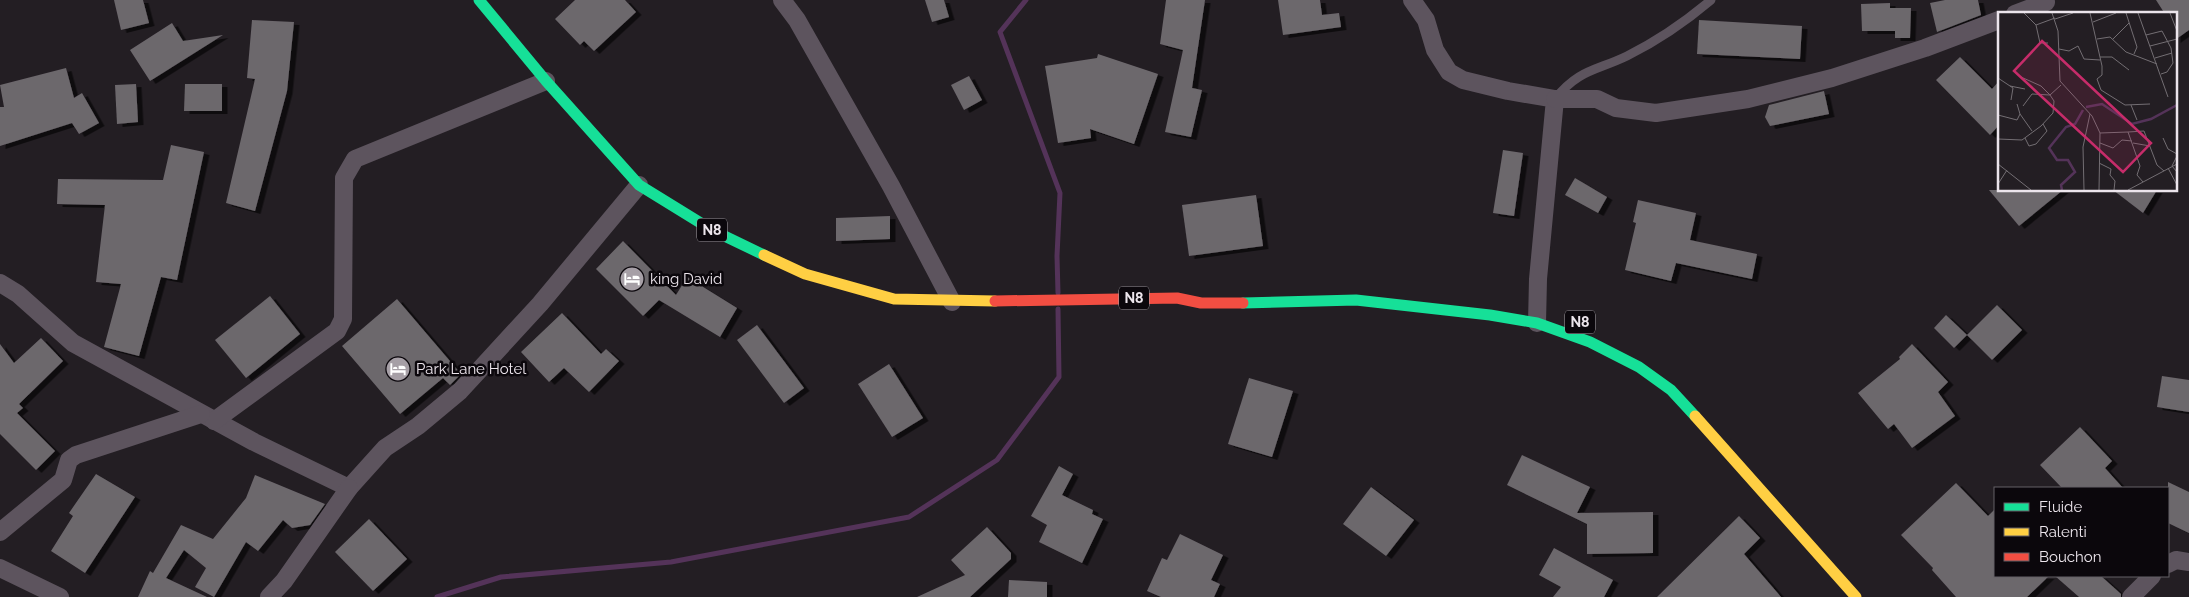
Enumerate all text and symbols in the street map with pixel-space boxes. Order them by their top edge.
inset map [1998,12,2176,191]
road number: N8 [697,218,727,242]
hotel icon: king David [619,266,645,292]
place label: king David [650,270,722,288]
road number: N8 [1119,286,1149,310]
road number: N8 [1565,311,1595,334]
hotel icon: Park Lane Hotel [385,356,411,382]
place label: Park Lane Hotel [416,360,527,378]
legend [1994,487,2169,577]
text: Fluide [2039,498,2082,516]
text: Ralenti [2039,523,2087,541]
text: Bouchon [2039,548,2101,566]

